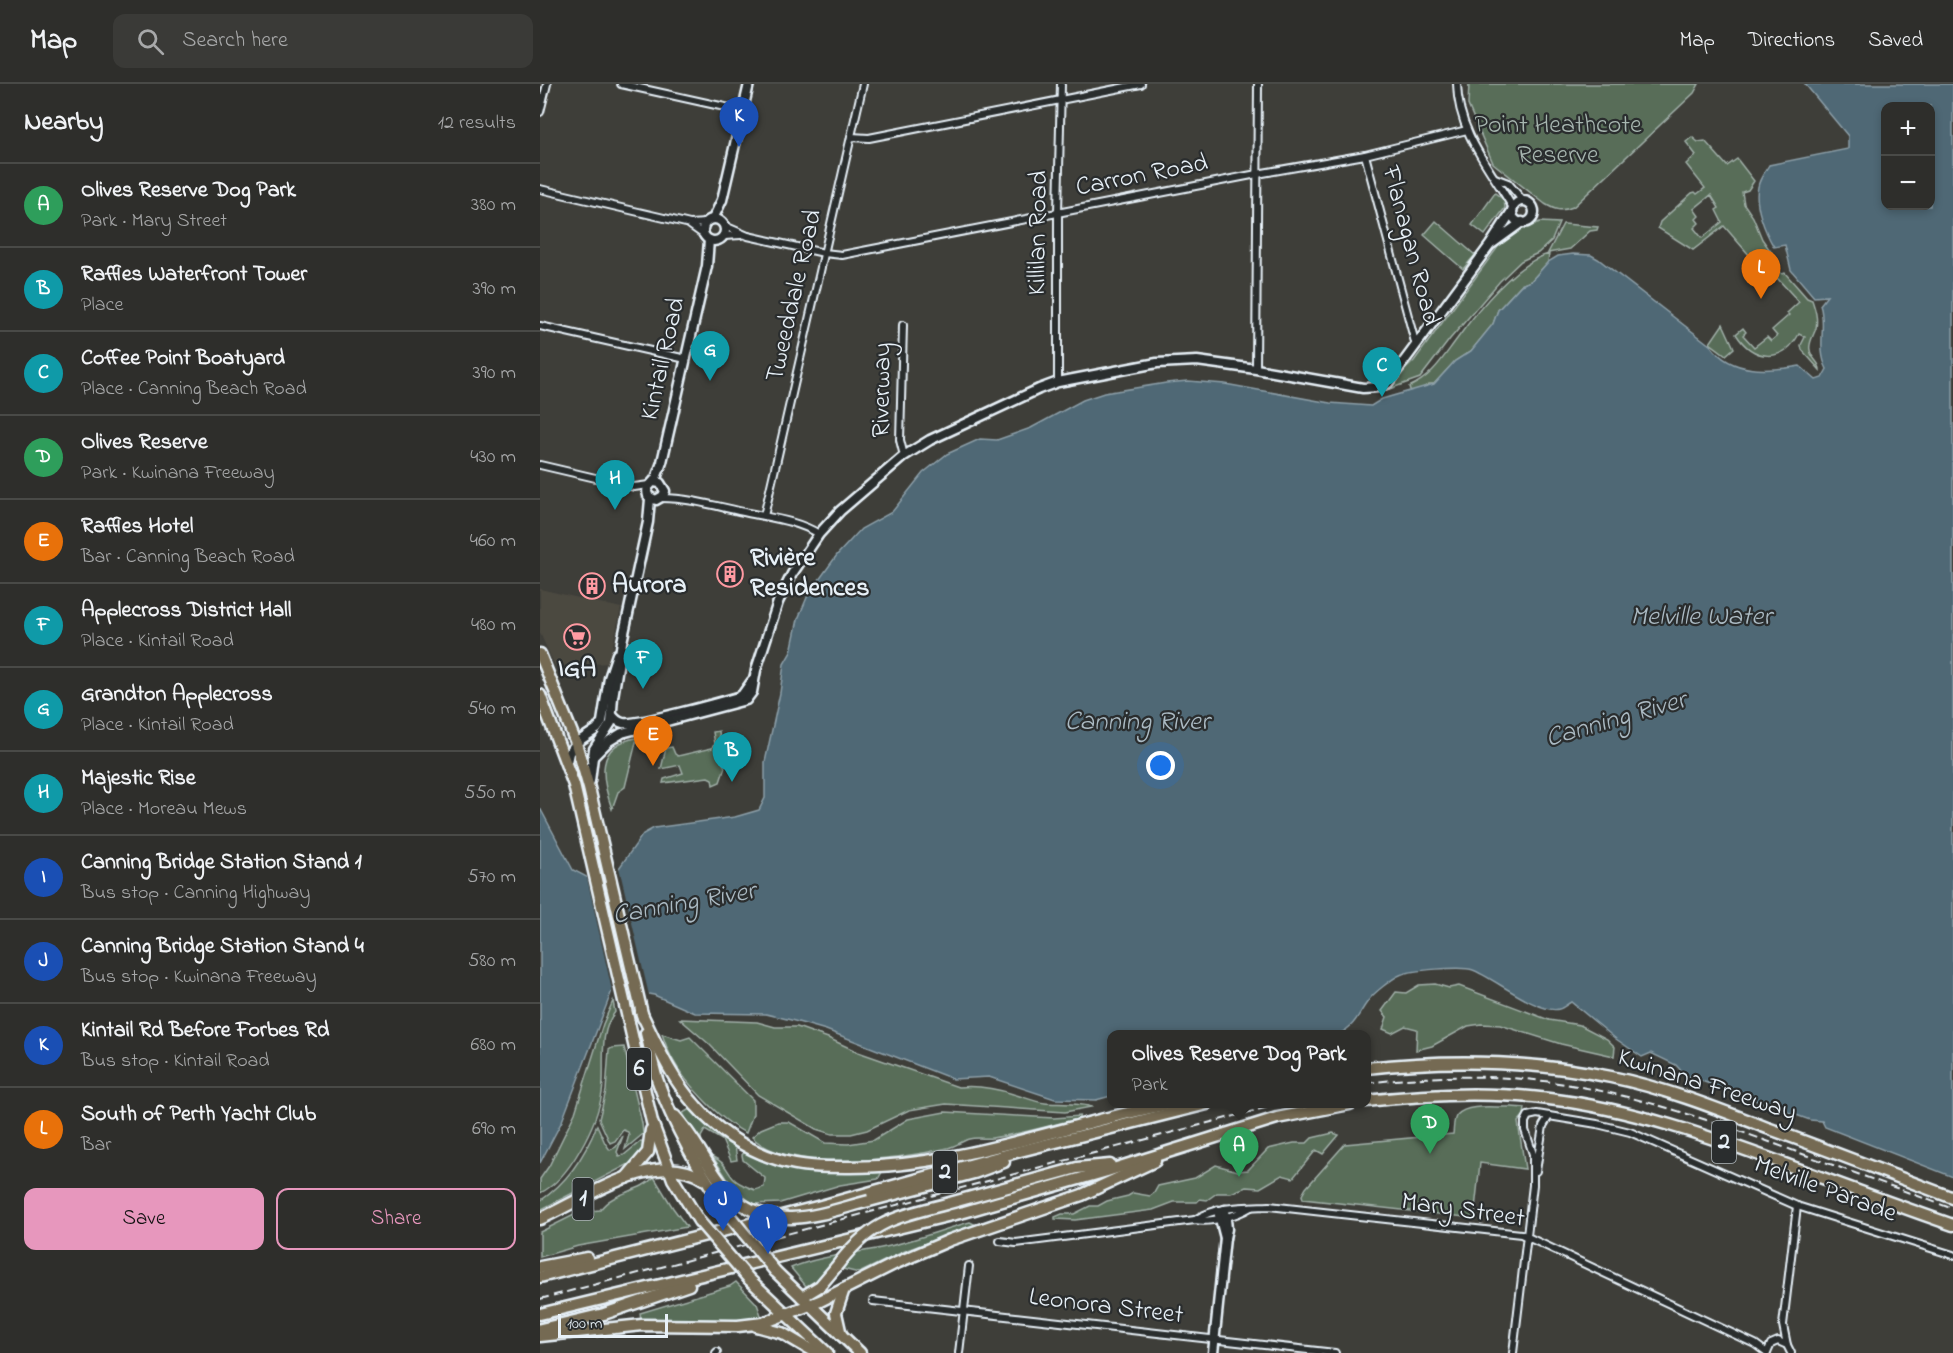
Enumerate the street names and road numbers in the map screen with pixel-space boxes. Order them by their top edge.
street label: Carron Road [1073,145,1212,207]
street label: Flanagan Road [1370,161,1450,330]
street label: Killilan Road [1019,170,1059,296]
street label: Tweeddale Road [757,206,833,386]
street label: Kintail Road [631,293,697,424]
street label: Riverway [863,342,903,438]
street label: Kwinana Freeway [1613,1039,1801,1133]
road number: 6 [627,1048,651,1090]
road number: 2 [1712,1121,1736,1163]
street label: Melville Parade [1748,1147,1902,1234]
road number: 2 [933,1151,957,1193]
road number: 1 [572,1178,594,1220]
street label: Mary Street [1399,1184,1527,1239]
street label: Leonora Street [1027,1279,1186,1335]

